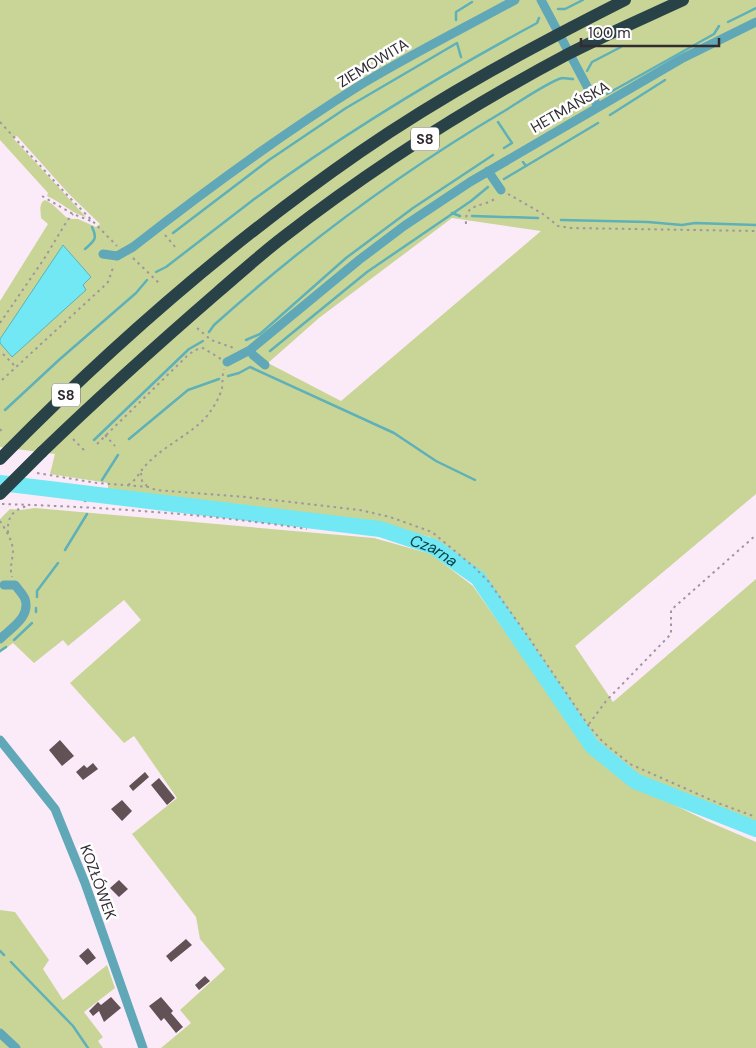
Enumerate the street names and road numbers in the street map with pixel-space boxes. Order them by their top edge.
street label: ZIEMOWITA [334,34,412,92]
street label: HETMAŃSKA [527,76,613,138]
road number: S8 [411,128,439,150]
road number: S8 [52,384,80,406]
street label: KOZŁÓWEK [75,842,121,922]

